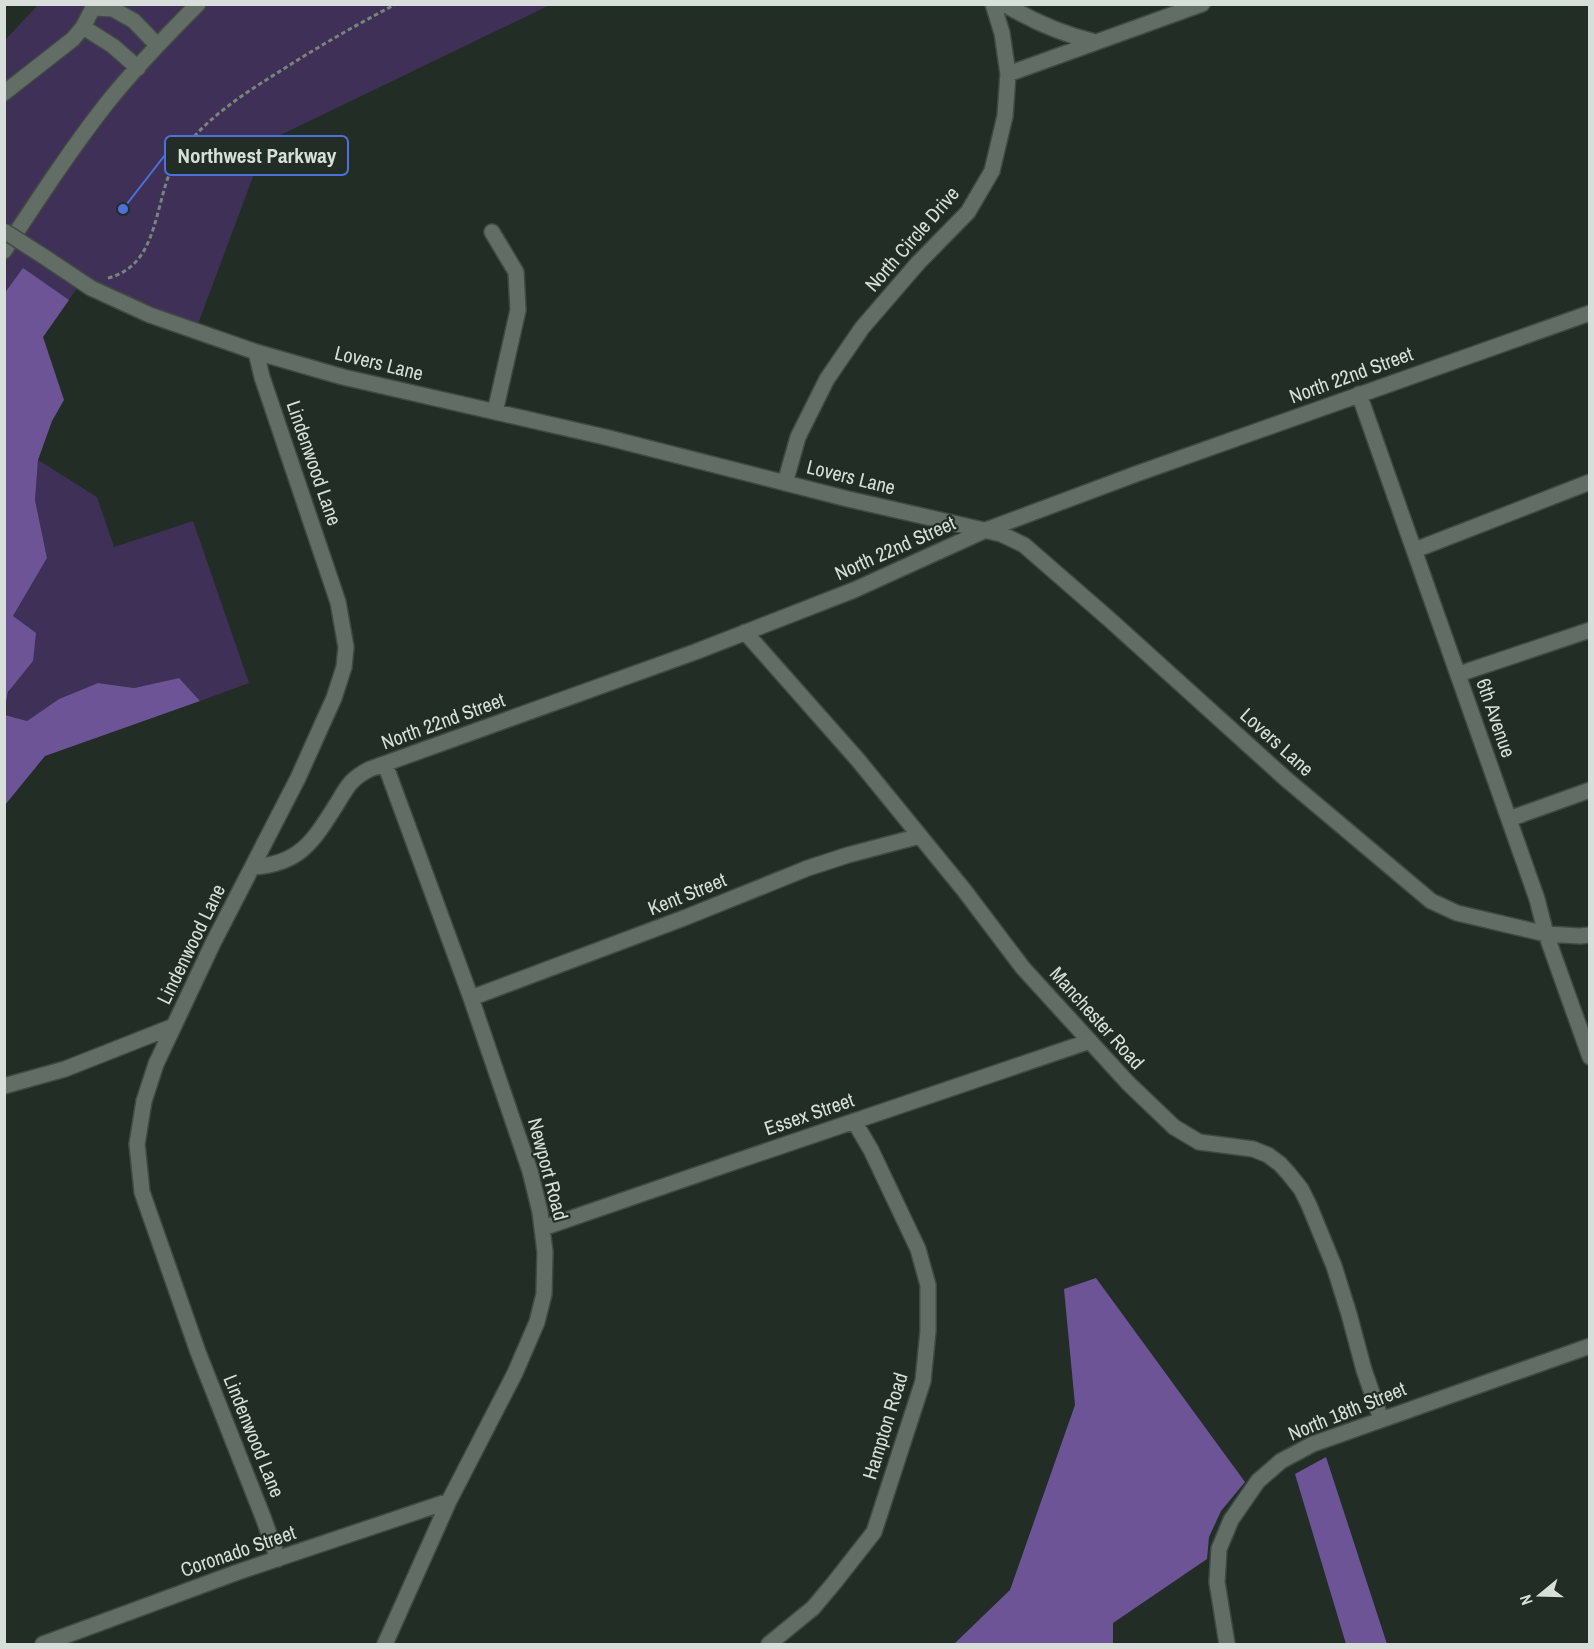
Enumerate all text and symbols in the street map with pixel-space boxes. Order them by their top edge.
callout: Northwest Parkway [165,136,348,175]
text: Northwest Parkway [178,141,337,170]
street label: North Circle Drive [858,180,965,297]
street label: Lovers Lane [332,338,426,387]
street label: North 22nd Street [1285,340,1417,409]
street label: Lindenwood Lane [280,397,348,529]
street label: Lovers Lane [804,452,898,501]
street label: North 22nd Street [830,509,960,586]
street label: 6th Avenue [1470,675,1523,761]
street label: North 22nd Street [377,686,509,755]
street label: Lovers Lane [1235,701,1320,782]
street label: Kent Street [644,865,730,921]
street label: Lindenwood Lane [150,879,231,1008]
street label: Manchester Road [1044,961,1151,1075]
street label: Essex Street [760,1085,858,1141]
street label: Newport Road [522,1115,575,1223]
street label: Hampton Road [855,1369,914,1483]
street label: Lindenwood Lane [218,1370,291,1501]
street label: North 18th Street [1284,1374,1410,1446]
street label: Coronado Street [177,1518,300,1583]
north arrow [1510,1565,1570,1625]
text: N [1514,1592,1538,1608]

